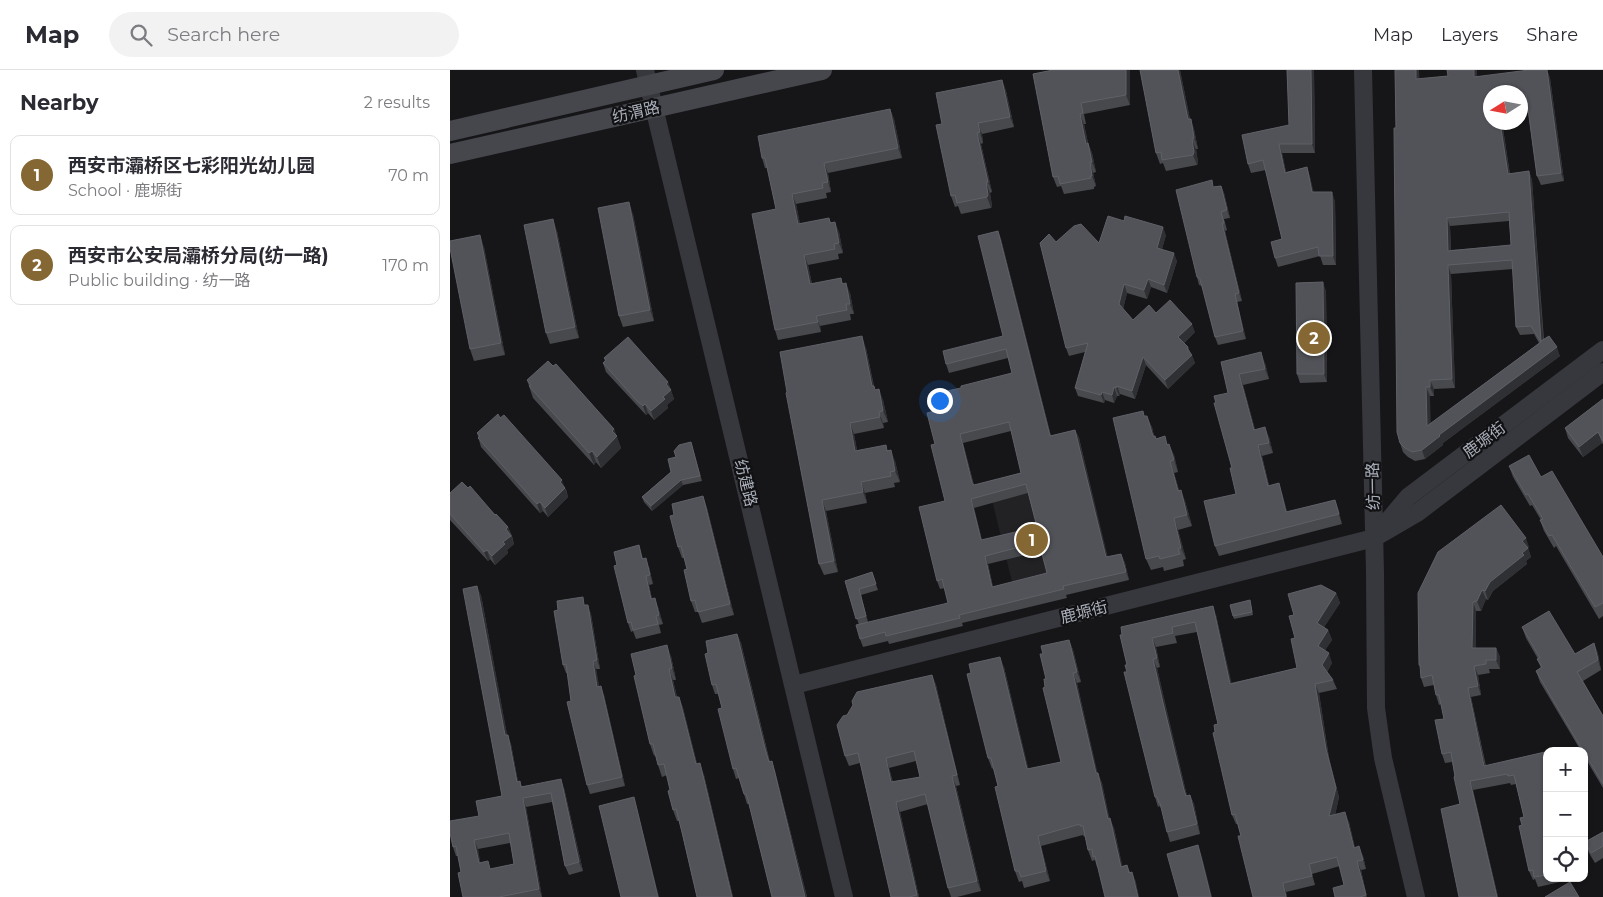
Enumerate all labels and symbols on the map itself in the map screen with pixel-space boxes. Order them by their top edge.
north arrow [1483,85,1528,130]
street label: 纺渭路 [610,97,662,127]
pin: 2 [1298,319,1330,357]
your location [927,388,953,414]
street label: 鹿塬街 [1459,418,1509,462]
street label: 纺建路 [731,457,761,509]
street label: 纺一路 [1363,462,1383,510]
pin: 1 [1016,521,1048,559]
street label: 鹿塬街 [1058,597,1110,627]

